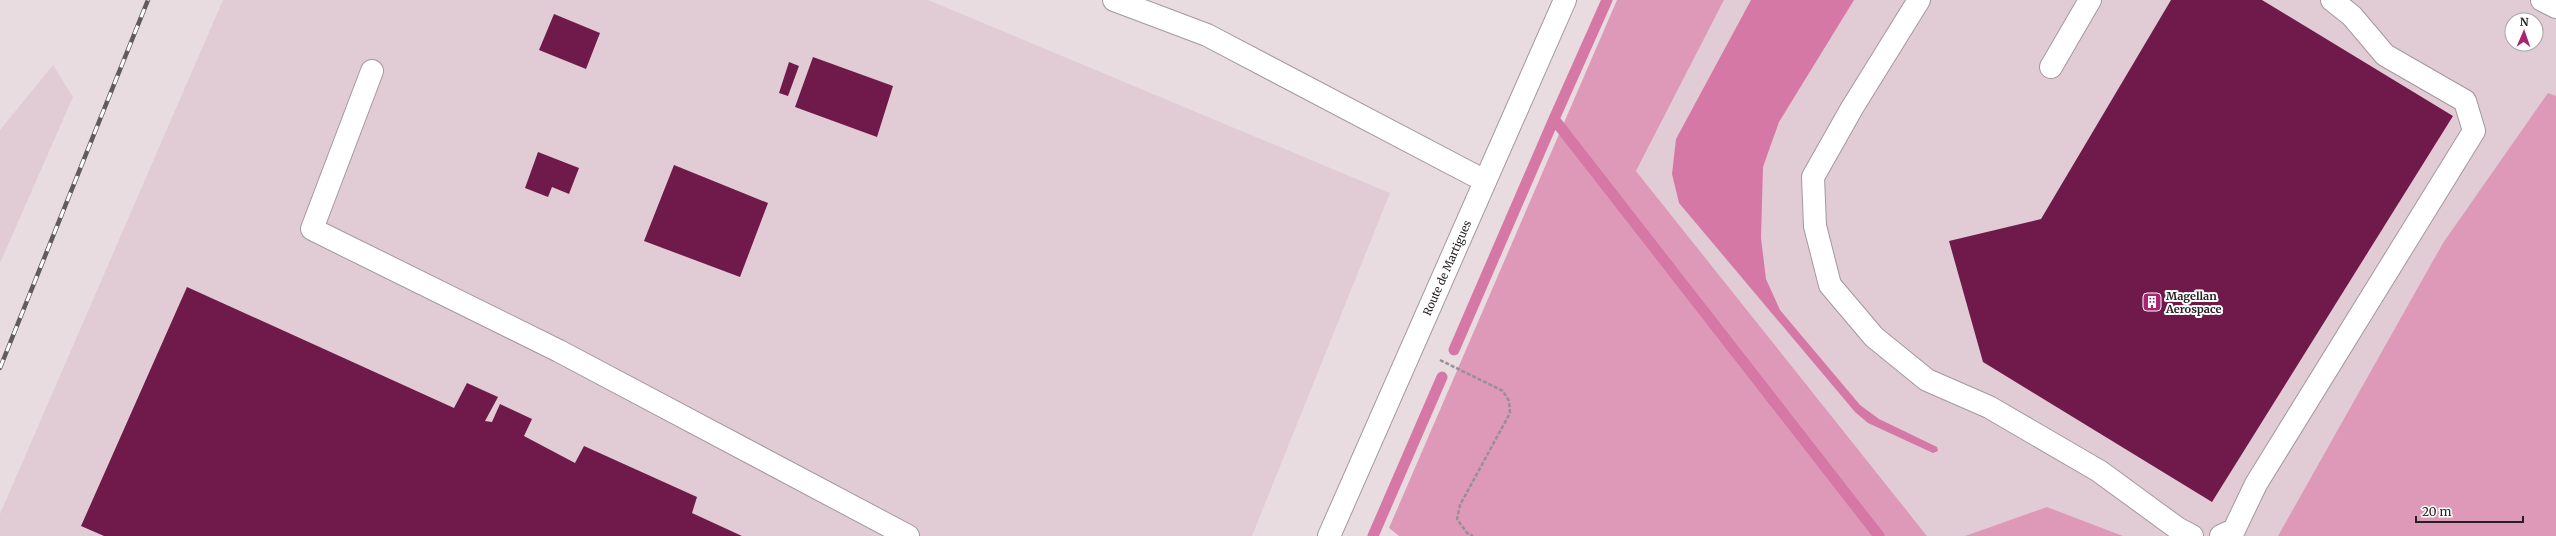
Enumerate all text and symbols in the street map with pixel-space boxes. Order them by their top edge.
north arrow [2504,12,2544,52]
text: N [2520,15,2529,29]
street label: Route de Martigues [1420,218,1474,318]
place label: Magellan Aerospace [2165,289,2221,316]
building icon: Magellan Aerospace [2141,291,2163,313]
scale bar [2416,498,2523,524]
text: 20 m [2422,504,2451,519]

